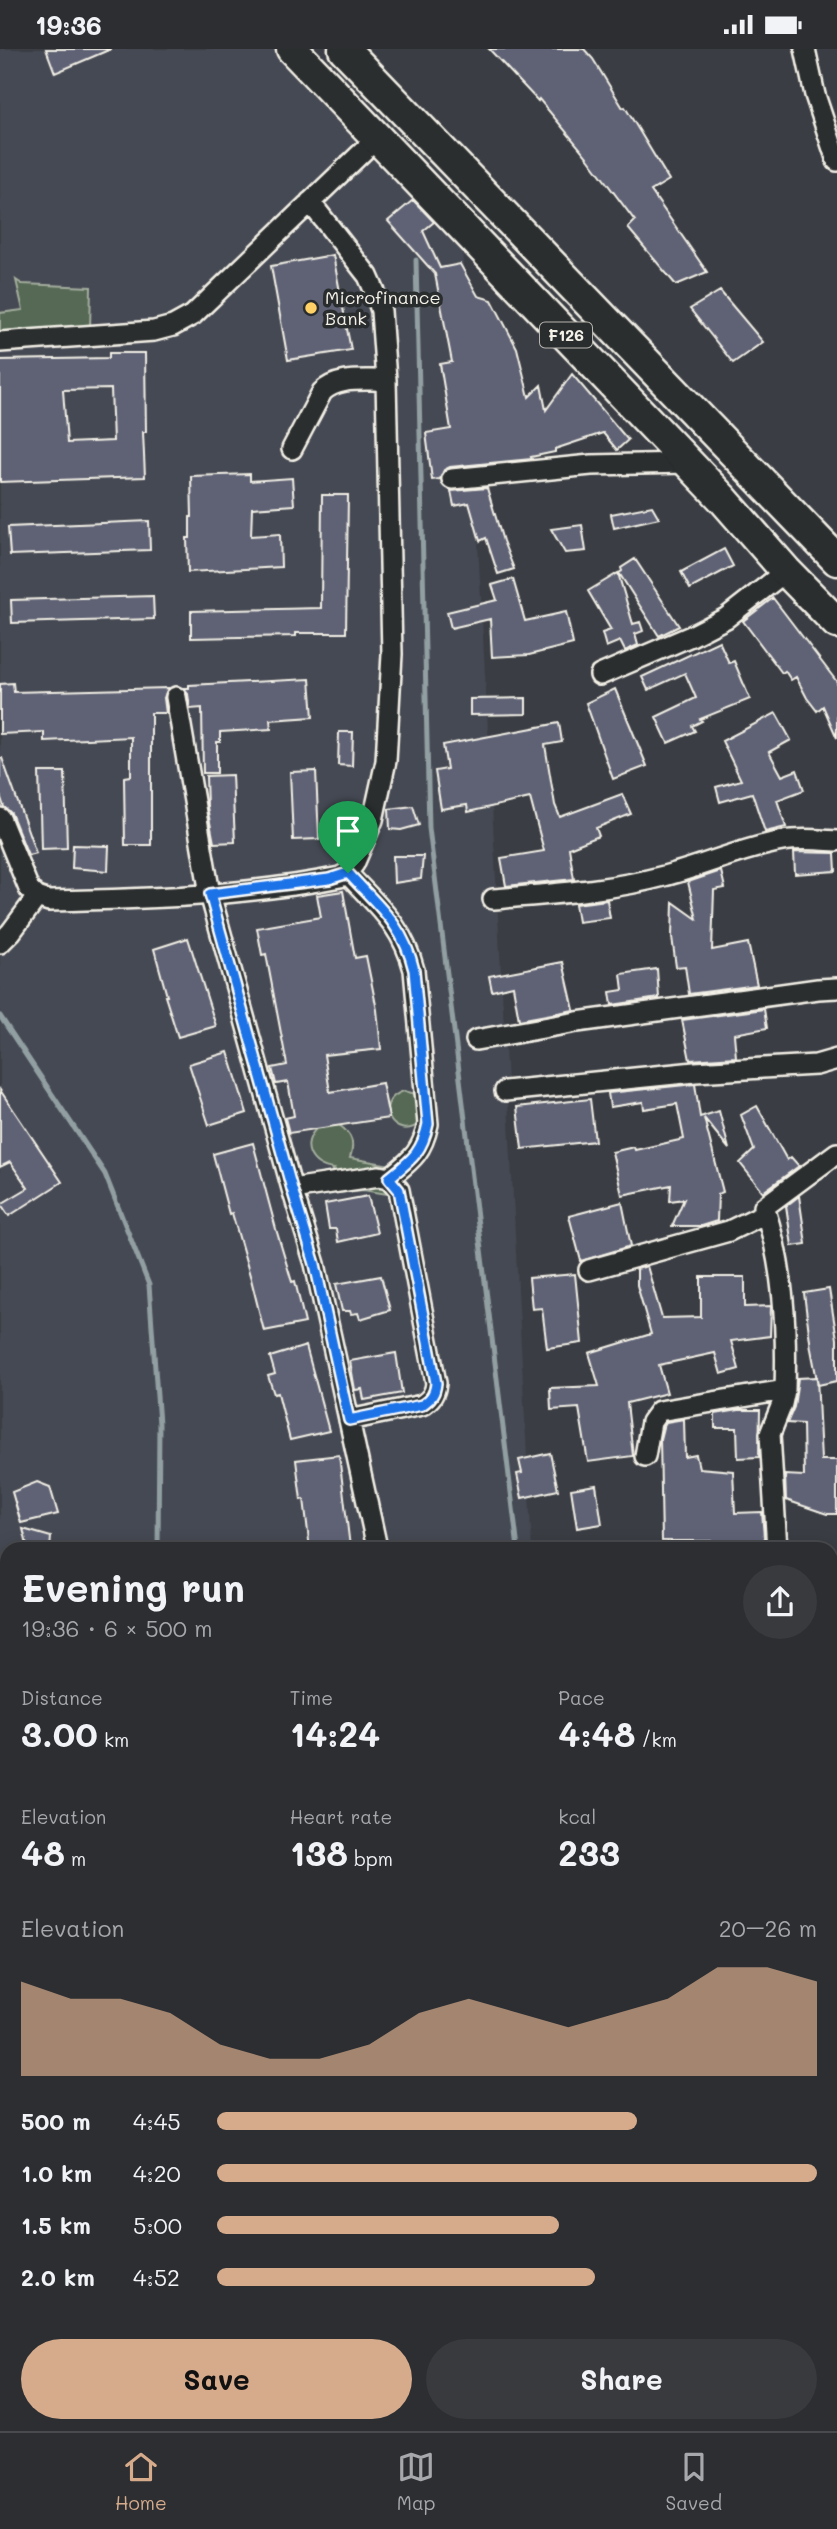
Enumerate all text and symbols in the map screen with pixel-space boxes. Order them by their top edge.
text: 19:36 [35,8,102,42]
place label: Microfinance Bank [325,285,441,330]
marker: Microfinance Bank [303,300,319,316]
road number: F126 [540,323,592,347]
pin [318,801,378,873]
icon: arrive [329,812,367,850]
text: Evening run [21,1562,245,1612]
button: share [743,1565,817,1639]
text: 19:36 · 6 × 500 m [21,1613,213,1643]
text: Distance [21,1685,103,1710]
text: Time [290,1685,333,1710]
text: Pace [558,1685,605,1710]
text: 3.00 [21,1710,98,1756]
text: 14:24 [290,1710,380,1756]
text: 4:48 [558,1710,636,1756]
text: km [98,1727,129,1752]
text: /km [636,1727,677,1752]
text: Elevation [21,1804,106,1829]
text: Heart rate [290,1804,392,1829]
text: kcal [558,1804,596,1829]
text: 48 [21,1829,65,1875]
text: 138 [290,1829,348,1875]
text: 233 [558,1829,620,1875]
text: m [65,1846,86,1871]
text: bpm [348,1846,393,1871]
text: Elevation [21,1913,124,1943]
text: 20–26 m [719,1913,817,1943]
text: 500 m [21,2106,91,2136]
text: 4:45 [133,2106,181,2136]
text: 1.0 km [21,2158,92,2188]
text: 4:20 [133,2158,181,2188]
text: 1.5 km [21,2210,91,2240]
text: 5:00 [133,2210,182,2240]
text: 2.0 km [21,2262,95,2292]
text: 4:52 [133,2262,180,2292]
button: Save [21,2339,412,2419]
button: Share [426,2339,817,2419]
tab: Home [115,2448,167,2515]
tab: Map [397,2448,435,2515]
tab: Saved [666,2448,722,2515]

